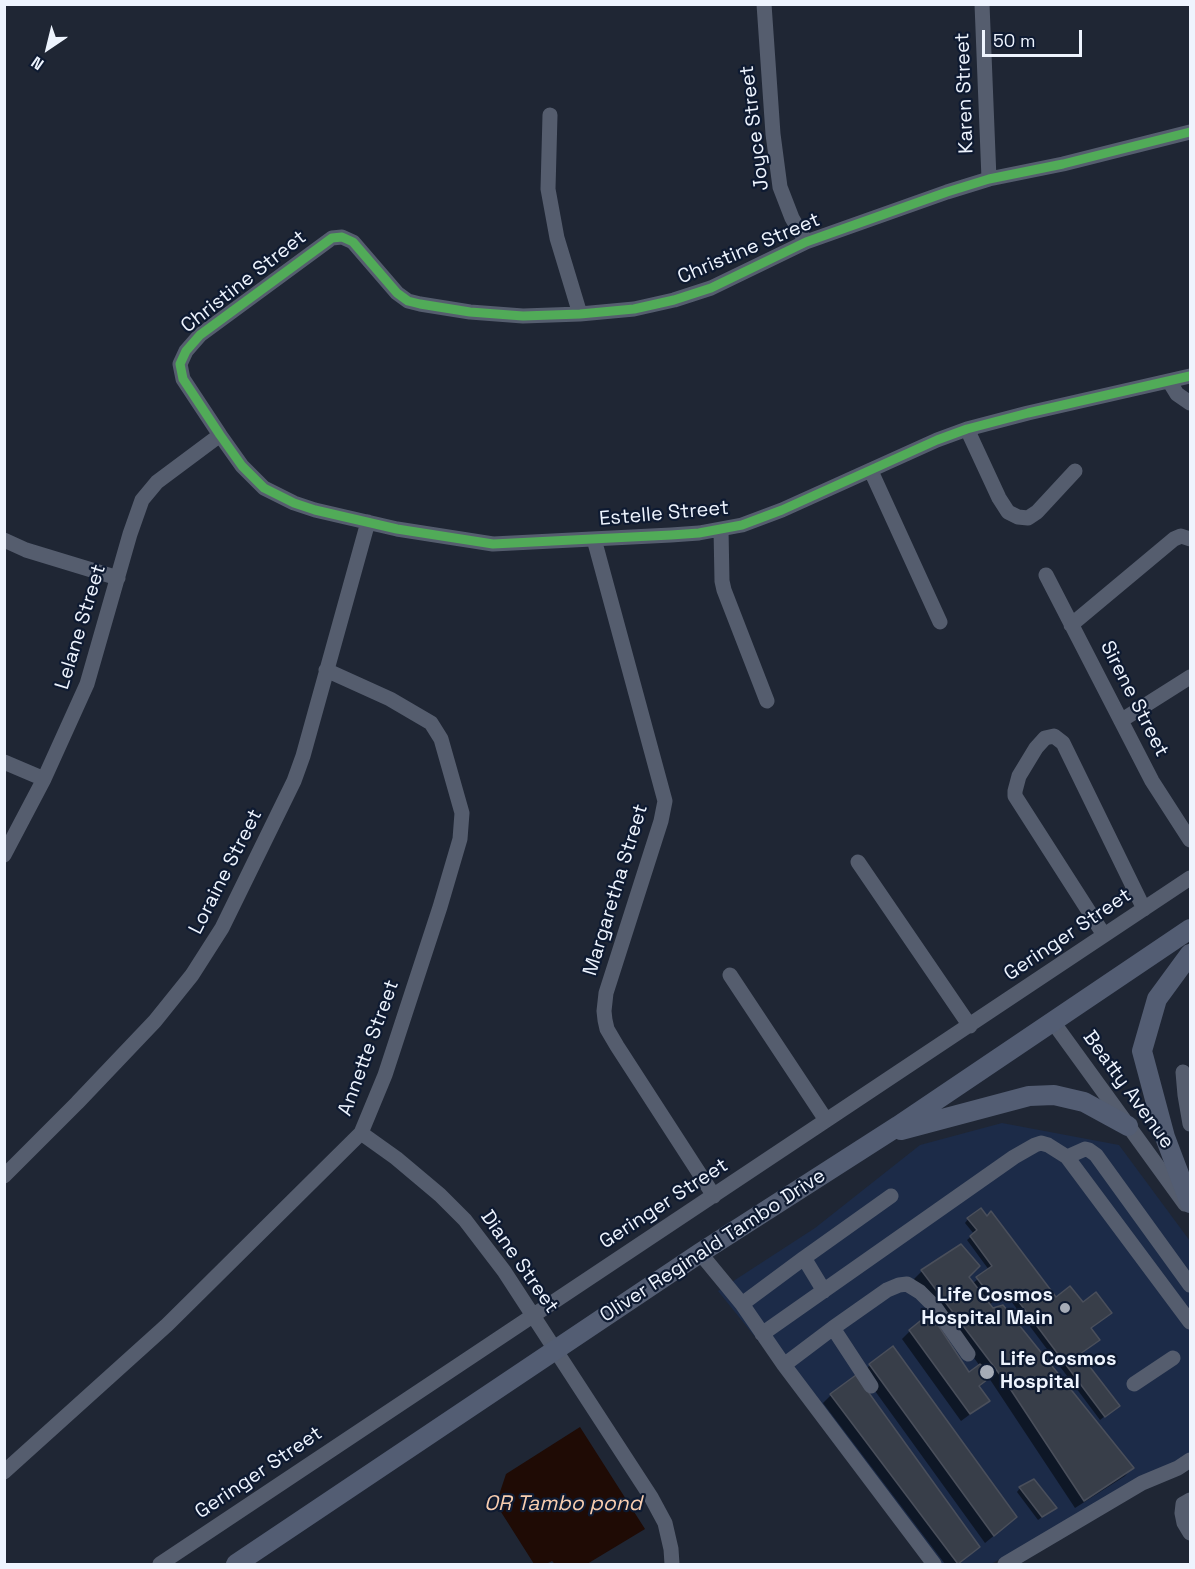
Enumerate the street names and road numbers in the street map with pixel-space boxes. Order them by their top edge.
street label: Karen Street [951,32,979,154]
street label: Joyce Street [735,64,775,192]
street label: Christine Street [674,208,824,290]
street label: Christine Street [177,226,311,338]
street label: Estelle Street [598,496,730,532]
street label: Lelane Street [51,562,111,692]
street label: Sirene Street [1095,637,1173,761]
street label: Margaretha Street [578,801,654,979]
street label: Loraine Street [184,805,268,939]
street label: Geringer Street [1000,884,1136,986]
street label: Annette Street [333,977,405,1119]
street label: Beatty Avenue [1077,1026,1179,1154]
street label: Geringer Street [595,1154,733,1254]
street label: Oliver Reginald Tambo Drive [596,1164,830,1328]
street label: Diane Street [475,1206,563,1318]
street label: Geringer Street [191,1422,327,1524]

